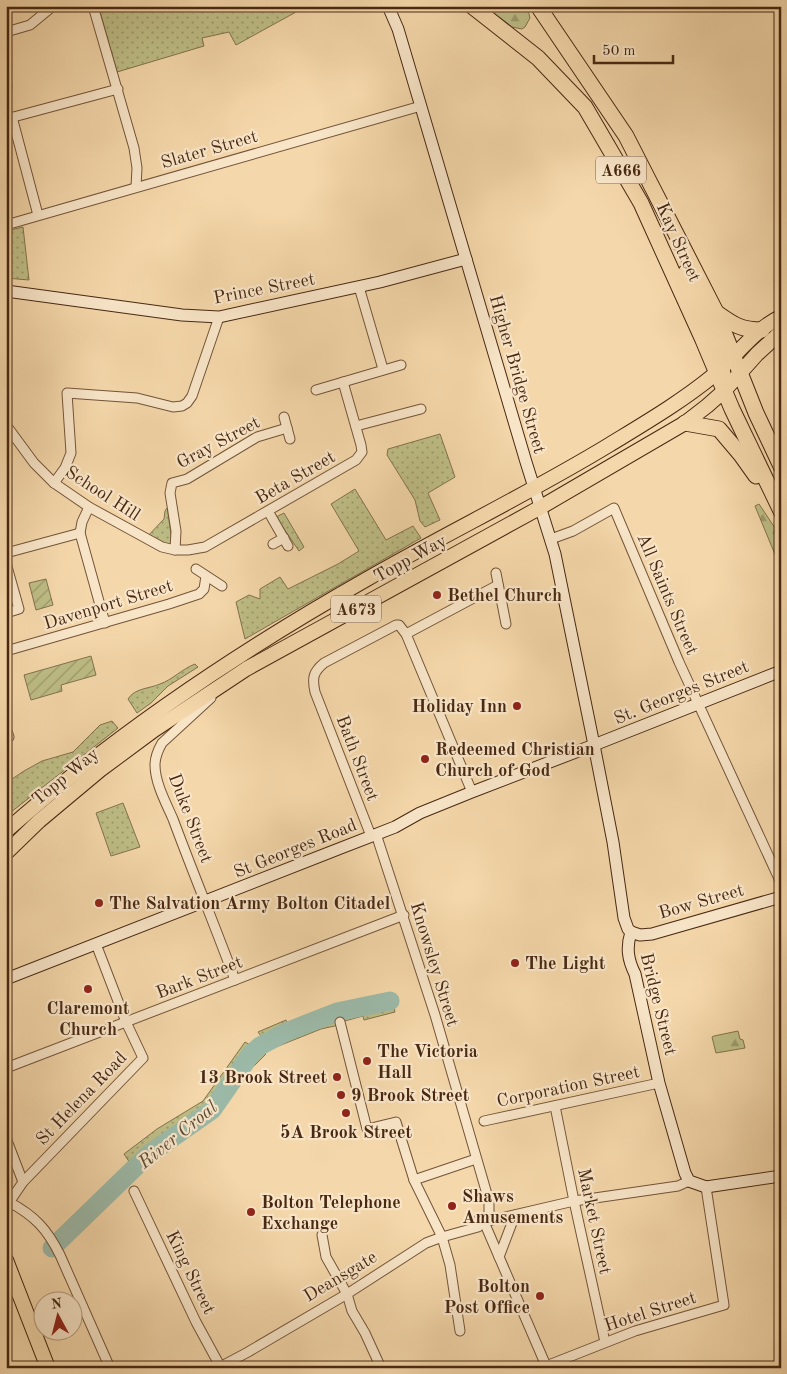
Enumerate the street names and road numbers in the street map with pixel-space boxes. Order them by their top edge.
street label: Slater Street [159,128,260,172]
road number: A666 [596,156,646,184]
street label: Kay Street [653,200,703,285]
street label: Prince Street [212,270,317,308]
street label: Higher Bridge Street [486,293,548,456]
street label: Gray Street [174,414,263,472]
street label: Beta Street [253,448,338,508]
street label: School Hill [62,463,143,525]
street label: Topp Way [371,531,450,586]
street label: All Saints Street [633,531,701,658]
street label: Davenport Street [42,577,175,633]
road number: A673 [331,596,381,622]
street label: St. Georges Street [611,658,751,728]
street label: Bath Street [333,713,382,804]
street label: Topp Way [29,744,103,809]
street label: Duke Street [165,771,215,865]
street label: St Georges Road [231,816,359,882]
street label: Bow Street [657,881,746,923]
street label: Knowsley Street [407,900,462,1029]
street label: Bridge Street [637,951,679,1057]
street label: Bark Street [154,953,245,1003]
street label: St Helena Road [33,1049,131,1149]
street label: Corporation Street [495,1063,641,1111]
street label: Market Street [574,1166,614,1276]
street label: King Street [162,1228,218,1317]
street label: Deansgate [301,1248,380,1306]
street label: Hotel Street [602,1289,698,1335]

